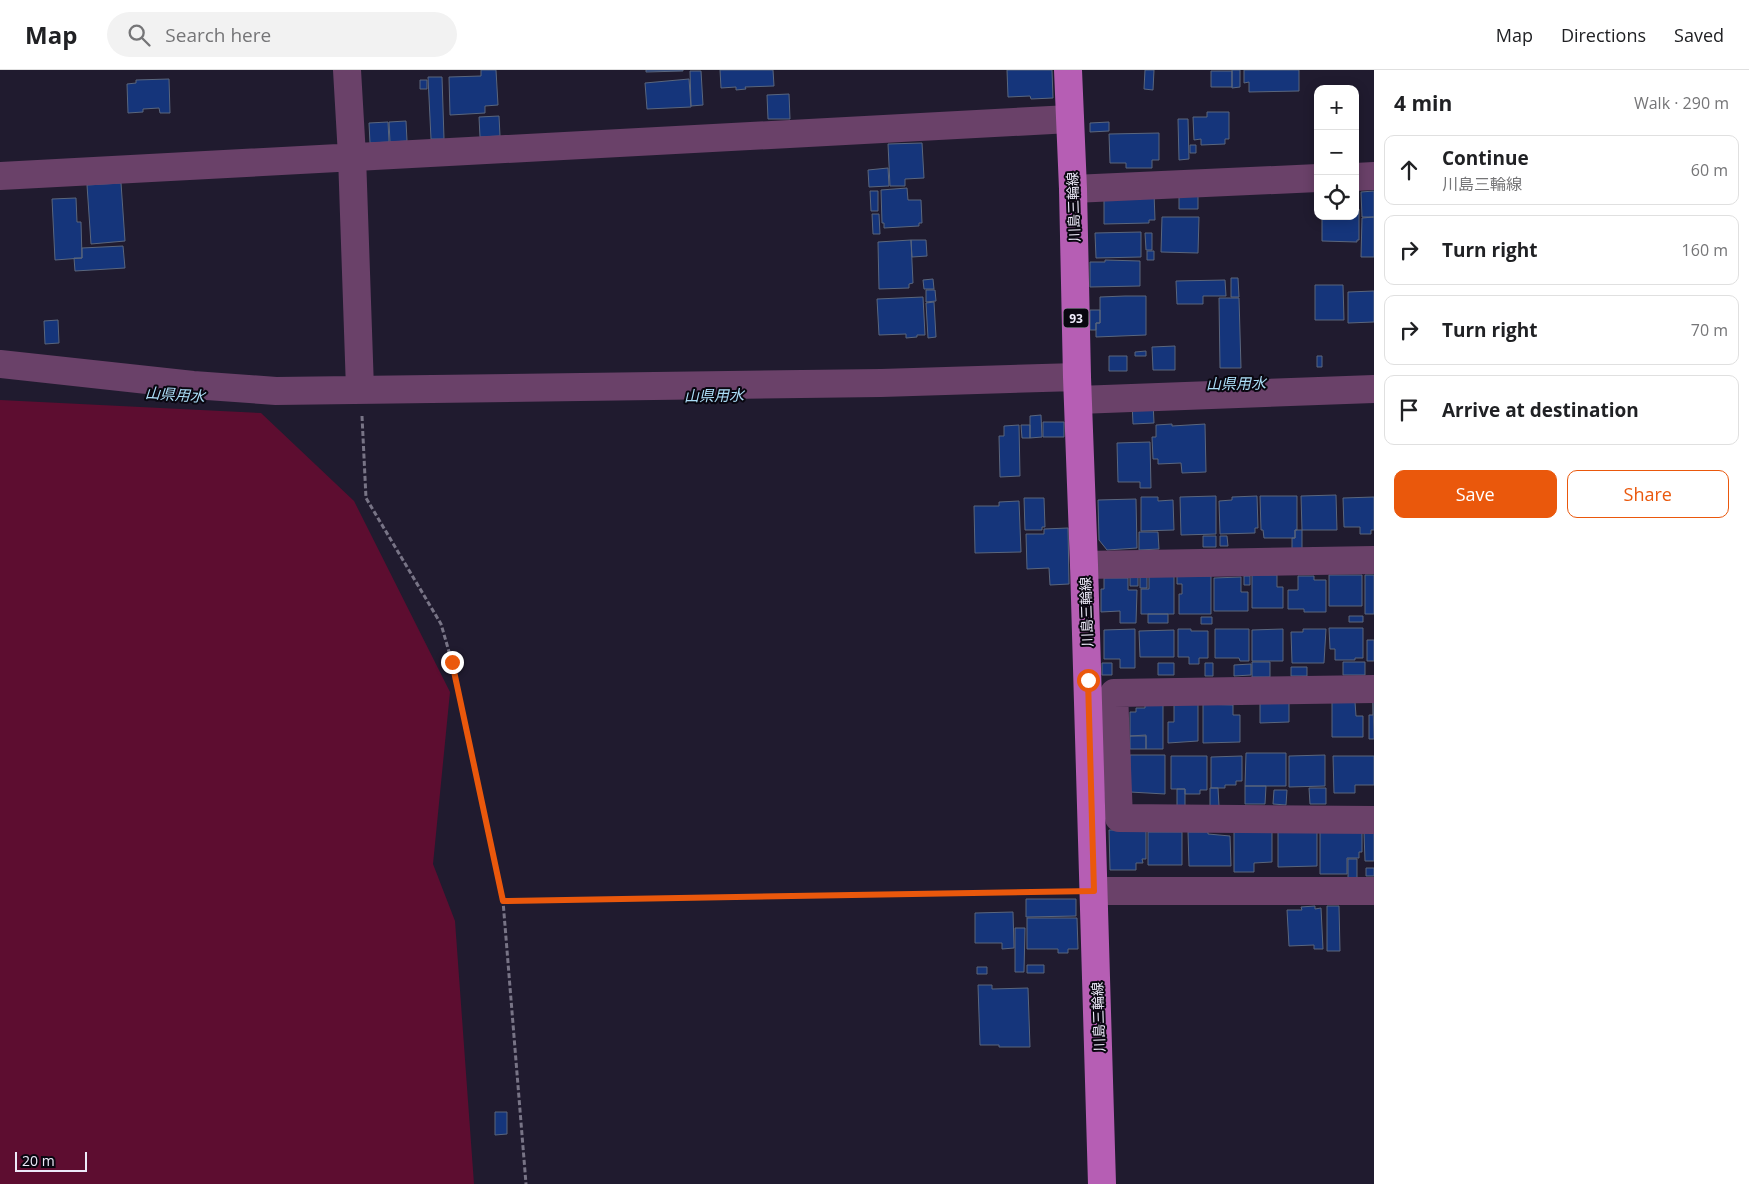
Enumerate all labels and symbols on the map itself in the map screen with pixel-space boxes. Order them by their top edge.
street label: 川島三輪線 [1062,172,1084,242]
road number: 93 [1064,308,1088,328]
water label: 山県用水 [1206,372,1268,394]
water label: 山県用水 [144,382,208,406]
water label: 山県用水 [684,384,746,406]
street label: 川島三輪線 [1075,577,1097,647]
route end [441,651,464,674]
route start [1077,669,1100,692]
street label: 川島三輪線 [1087,982,1109,1052]
scale bar [15,1149,88,1172]

